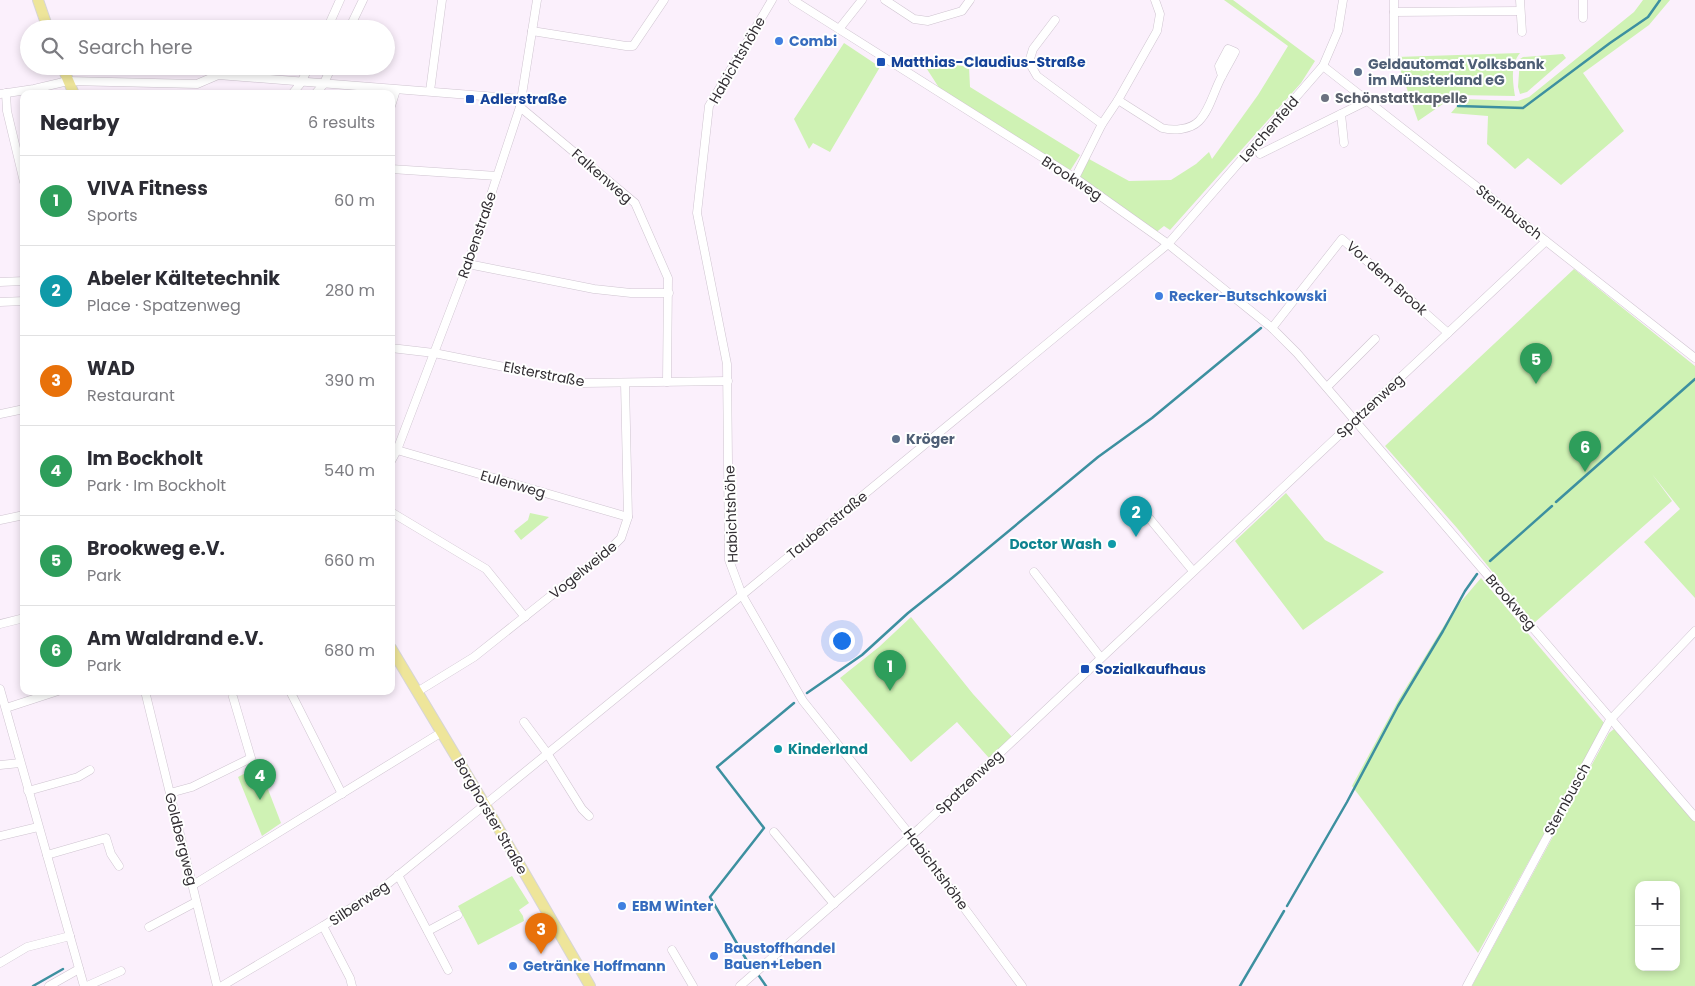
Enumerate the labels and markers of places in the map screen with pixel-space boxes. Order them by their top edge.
place label: Combi [789,31,837,51]
marker: Combi [773,35,785,47]
place label: Matthias-Claudius-Straße [891,52,1086,72]
place label: Geldautomat Volksbank im Münsterland eG [1368,54,1545,90]
marker: Matthias-Claudius-Straße [875,56,887,68]
marker: Geldautomat Volksbank im Münsterland eG [1352,66,1364,78]
place label: Schönstattkapelle [1335,88,1468,108]
place label: Adlerstraße [480,89,567,109]
marker: Schönstattkapelle [1319,92,1331,104]
marker: Adlerstraße [464,93,476,105]
place label: Recker-Butschkowski [1169,286,1327,306]
marker: Recker-Butschkowski [1153,290,1165,302]
pin: 5 [1520,343,1552,384]
place label: Kröger [906,429,955,449]
pin: 6 [1569,431,1601,472]
marker: Kröger [890,433,902,445]
pin: 2 [1120,496,1152,537]
place label: Doctor Wash [1009,534,1102,554]
marker: Doctor Wash [1106,538,1118,550]
pin: 1 [874,650,906,691]
place label: Sozialkaufhaus [1095,659,1206,679]
marker: Sozialkaufhaus [1079,663,1091,675]
place label: Kinderland [788,739,868,759]
marker: Kinderland [772,743,784,755]
pin: 4 [244,759,276,800]
place label: EBM Winter [632,896,713,916]
marker: EBM Winter [616,900,628,912]
pin: 3 [525,913,557,954]
place label: Baustoffhandel Bauen+Leben [724,938,835,974]
marker: Baustoffhandel Bauen+Leben [708,950,720,962]
place label: Getränke Hoffmann [523,956,666,976]
marker: Getränke Hoffmann [507,960,519,972]

